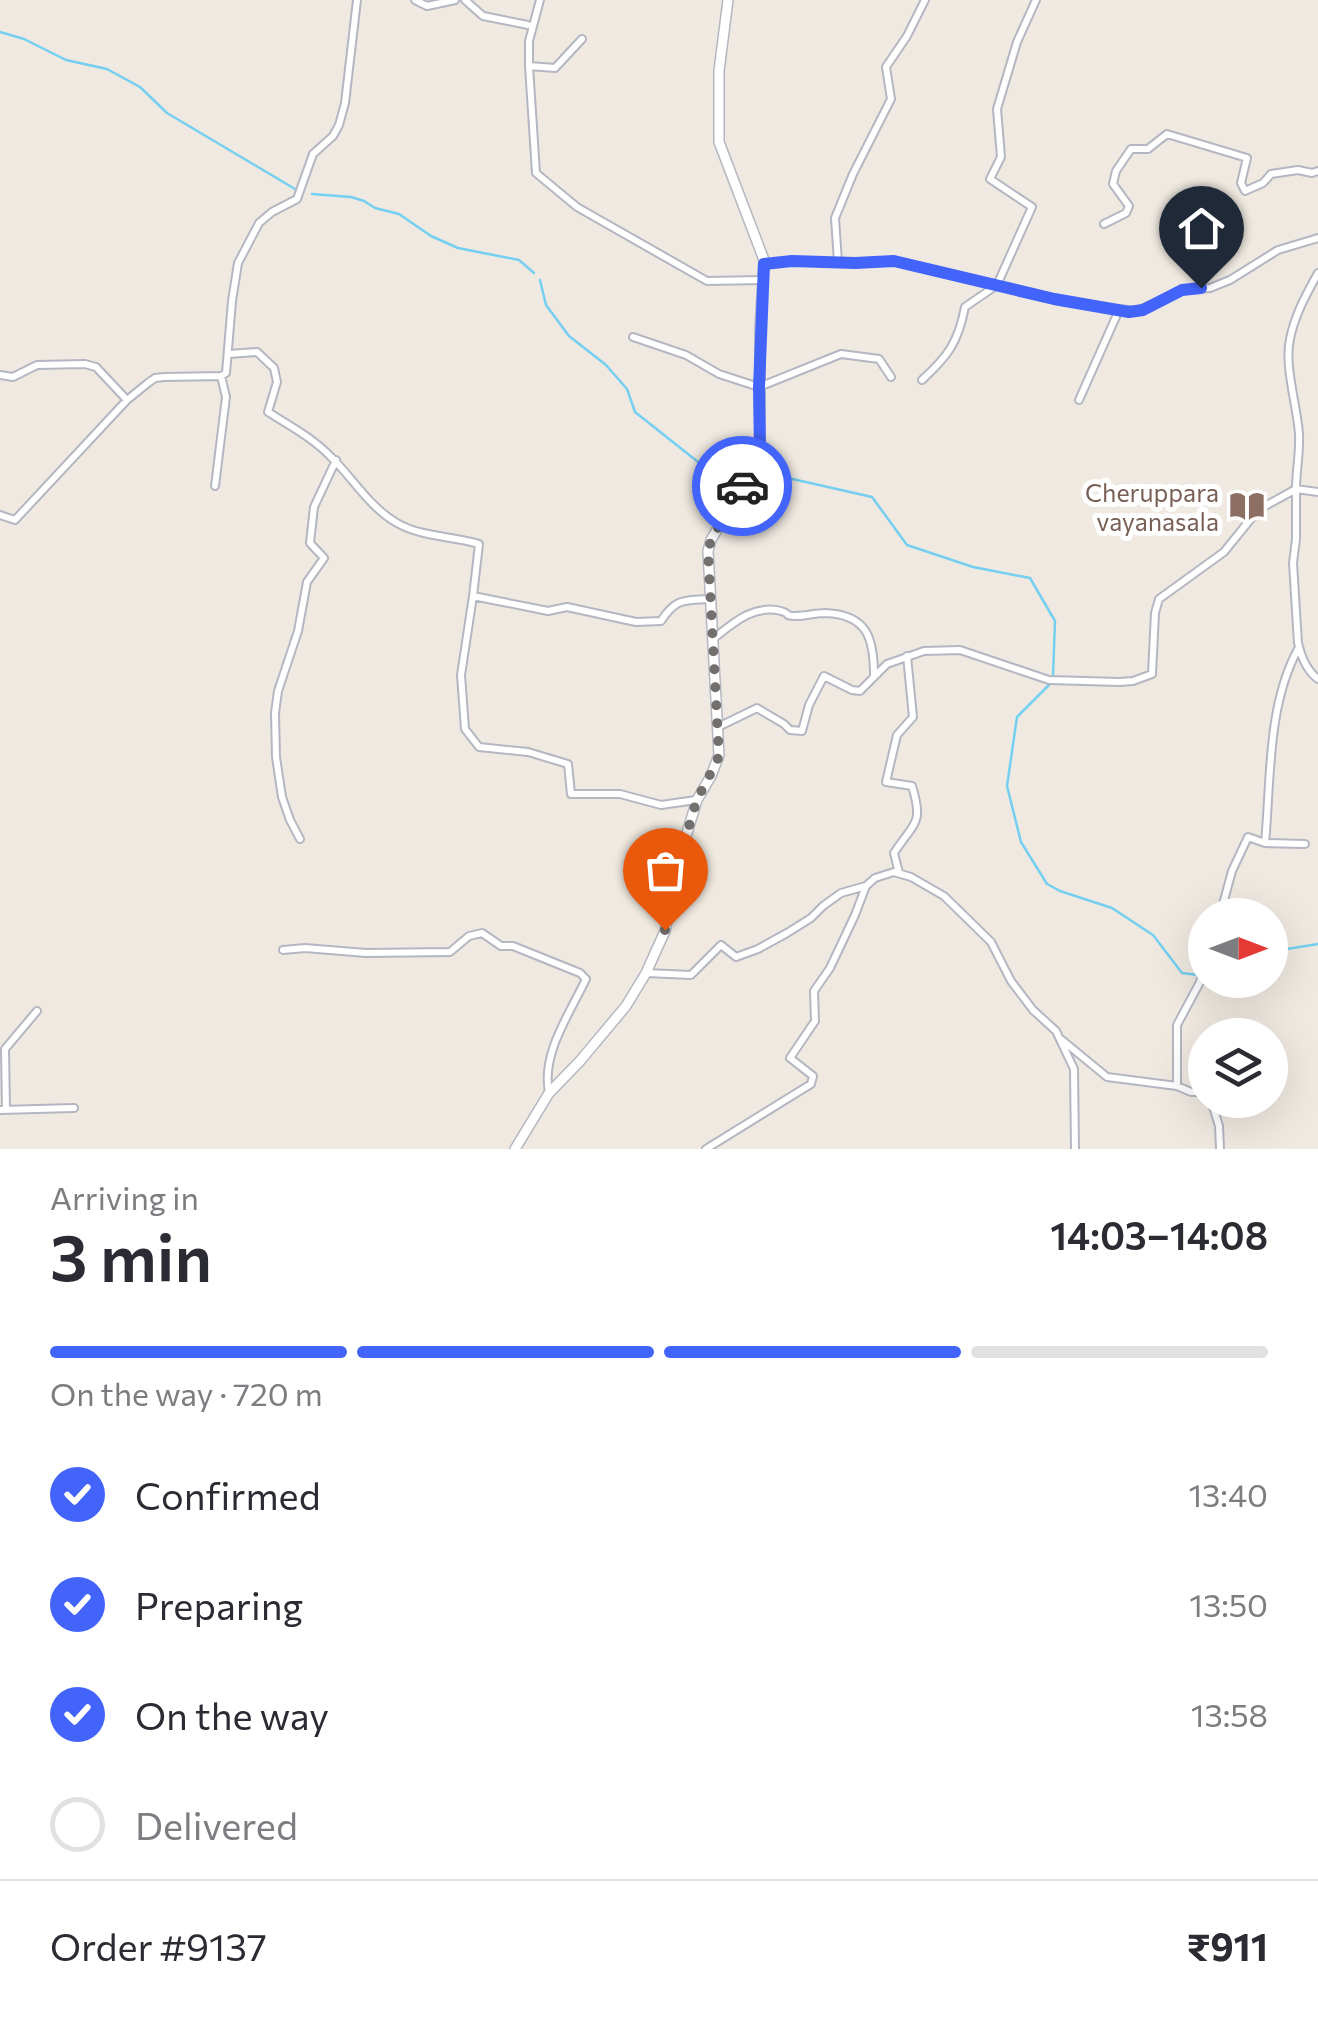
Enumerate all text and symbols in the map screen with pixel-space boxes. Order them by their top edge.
pin [1159,186,1244,289]
icon: home [1174,201,1229,256]
courier [692,436,792,536]
icon: car [715,459,770,514]
place label: Cheruppara vayanasala [1085,477,1219,536]
library icon: Cheruppara vayanasala [1228,487,1266,525]
pin [623,828,708,931]
icon: bag [638,843,693,898]
north arrow [1188,898,1288,998]
map controls [1188,898,1288,1118]
button: layers [1188,1018,1288,1118]
text: Arriving in [50,1177,199,1217]
text: 14:03–14:08 [1050,1211,1268,1258]
text: 3 min [50,1215,212,1294]
text: On the way · 720 m [50,1373,323,1413]
icon: check [50,1467,105,1522]
text: Confirmed [135,1471,321,1518]
text: 13:40 [1188,1474,1268,1514]
icon: check [50,1577,105,1632]
text: Preparing [135,1581,303,1628]
text: 13:50 [1189,1584,1268,1624]
icon: check [50,1687,105,1742]
text: On the way [135,1691,329,1738]
text: 13:58 [1191,1694,1268,1734]
text: Delivered [135,1801,298,1848]
text: Order #9137 [50,1922,267,1969]
text: ₹911 [1187,1922,1268,1969]

